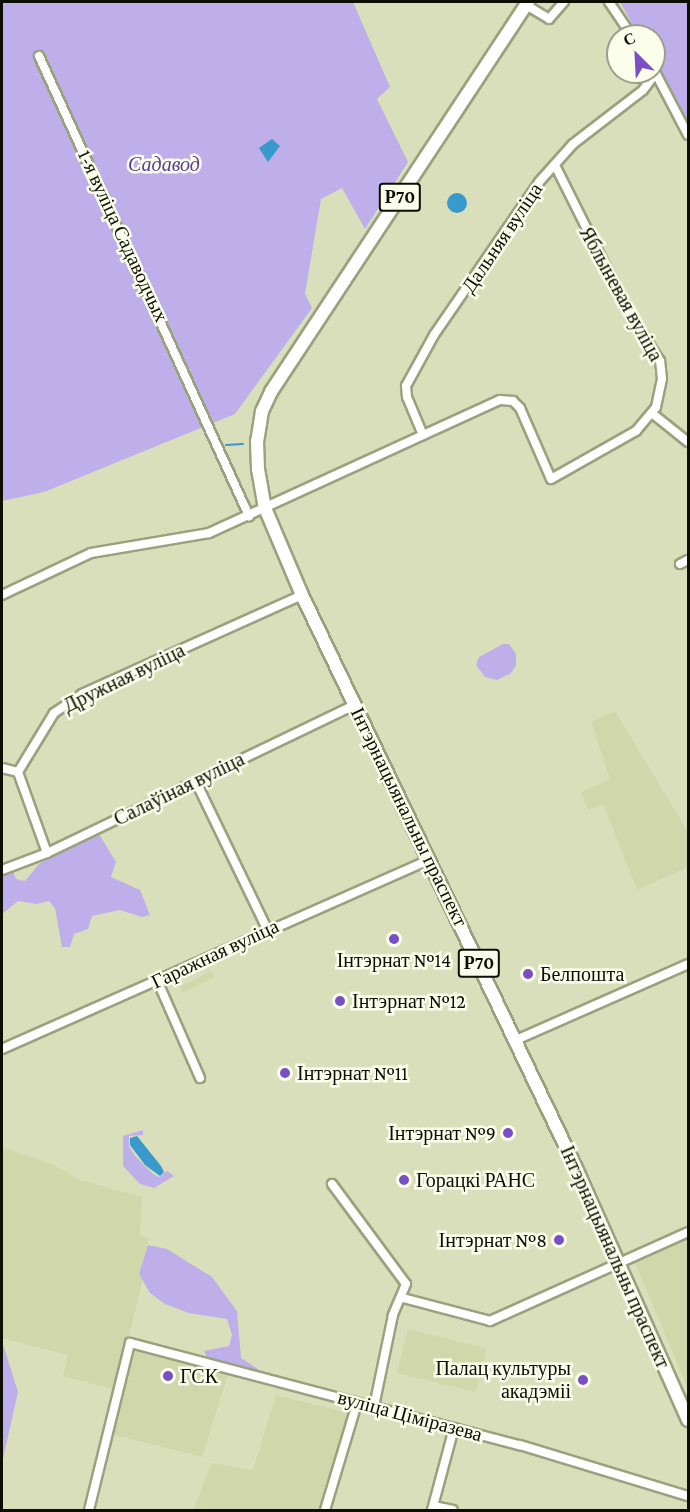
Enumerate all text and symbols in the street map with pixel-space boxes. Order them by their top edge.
north arrow [606,24,666,84]
text: С [621,29,638,49]
street label: 1-я вуліца Садаводчых [73,146,173,326]
park label: Садавод [128,152,200,176]
street label: Дальняя вуліца [456,178,548,298]
road number: Р70 [378,182,422,212]
street label: Яблыневая вуліца [574,223,668,365]
street label: Дружная вуліца [59,638,189,718]
street label: Інтэрнацыянальны праспект [345,703,473,931]
street label: Салаўіная вуліца [110,747,248,831]
street label: Гаражная вуліца [147,914,283,994]
marker: Інтэрнат №14 [387,932,401,946]
place label: Інтэрнат №14 [337,948,451,972]
road number: Р70 [456,948,502,978]
place label: Белпошта [540,962,624,986]
marker: Белпошта [521,967,535,981]
place label: Інтэрнат №12 [352,989,466,1013]
marker: Інтэрнат №12 [333,994,347,1008]
place label: Інтэрнат №11 [297,1061,408,1085]
marker: Інтэрнат №11 [278,1066,292,1080]
place label: Інтэрнат №9 [388,1121,496,1145]
marker: Інтэрнат №9 [501,1126,515,1140]
street label: Інтэрнацыянальны праспект [555,1142,675,1372]
place label: Горацкі РАНС [416,1168,535,1192]
marker: Горацкі РАНС [397,1173,411,1187]
place label: Інтэрнат №8 [439,1228,547,1252]
marker: Інтэрнат №8 [552,1233,566,1247]
place label: Палац культуры акадэміі [435,1356,571,1403]
place label: ГСК [180,1364,218,1388]
marker: ГСК [161,1369,175,1383]
marker: Палац культуры акадэміі [576,1373,590,1387]
street label: вуліца Ціміразева [335,1385,485,1447]

